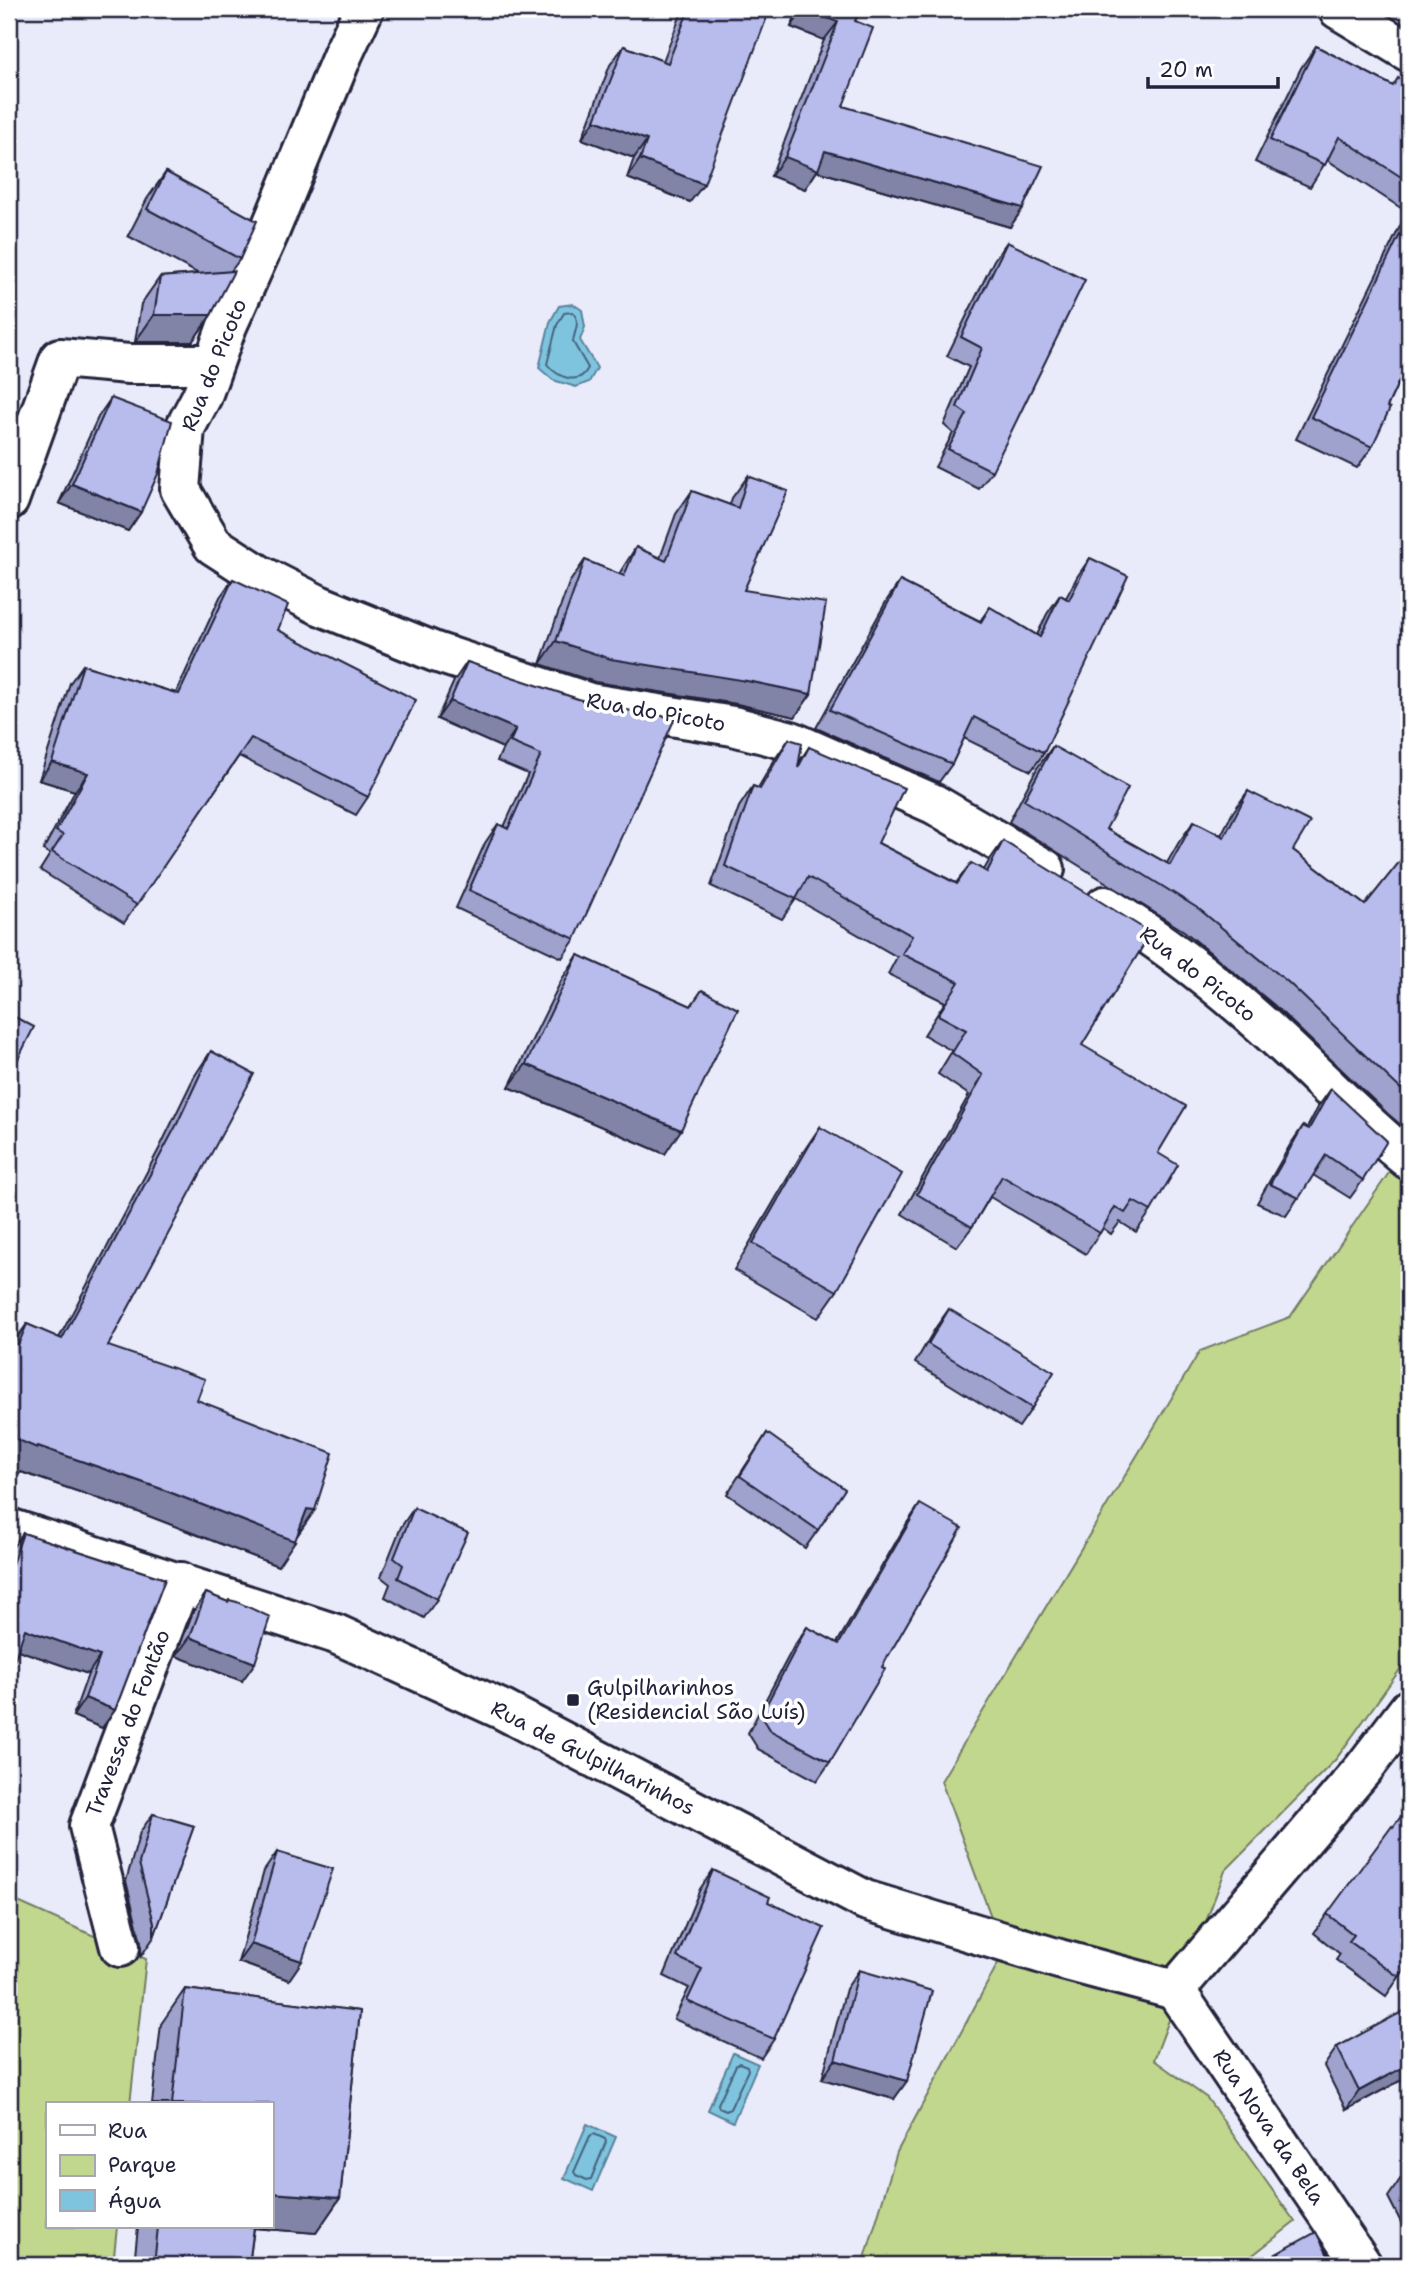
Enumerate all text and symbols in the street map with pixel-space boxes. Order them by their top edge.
scale bar [1148,46,1278,90]
text: 20 m [1159,56,1213,84]
street label: Rua do Picoto [175,295,253,435]
street label: Rua do Picoto [584,686,728,738]
street label: Rua do Picoto [1134,920,1262,1028]
street label: Travessa do Fontão [79,1626,177,1820]
place label: Gulpilharinhos (Residencial São Luís) [587,1674,805,1726]
marker: Gulpilharinhos (Residencial São Luís) [565,1692,581,1708]
street label: Rua de Gulpilharinhos [486,1694,700,1822]
street label: Rua Nova da Bela [1206,2044,1332,2210]
legend [46,2102,273,2228]
text: Rua [108,2117,147,2145]
text: Parque [108,2151,177,2179]
text: Água [108,2186,161,2215]

